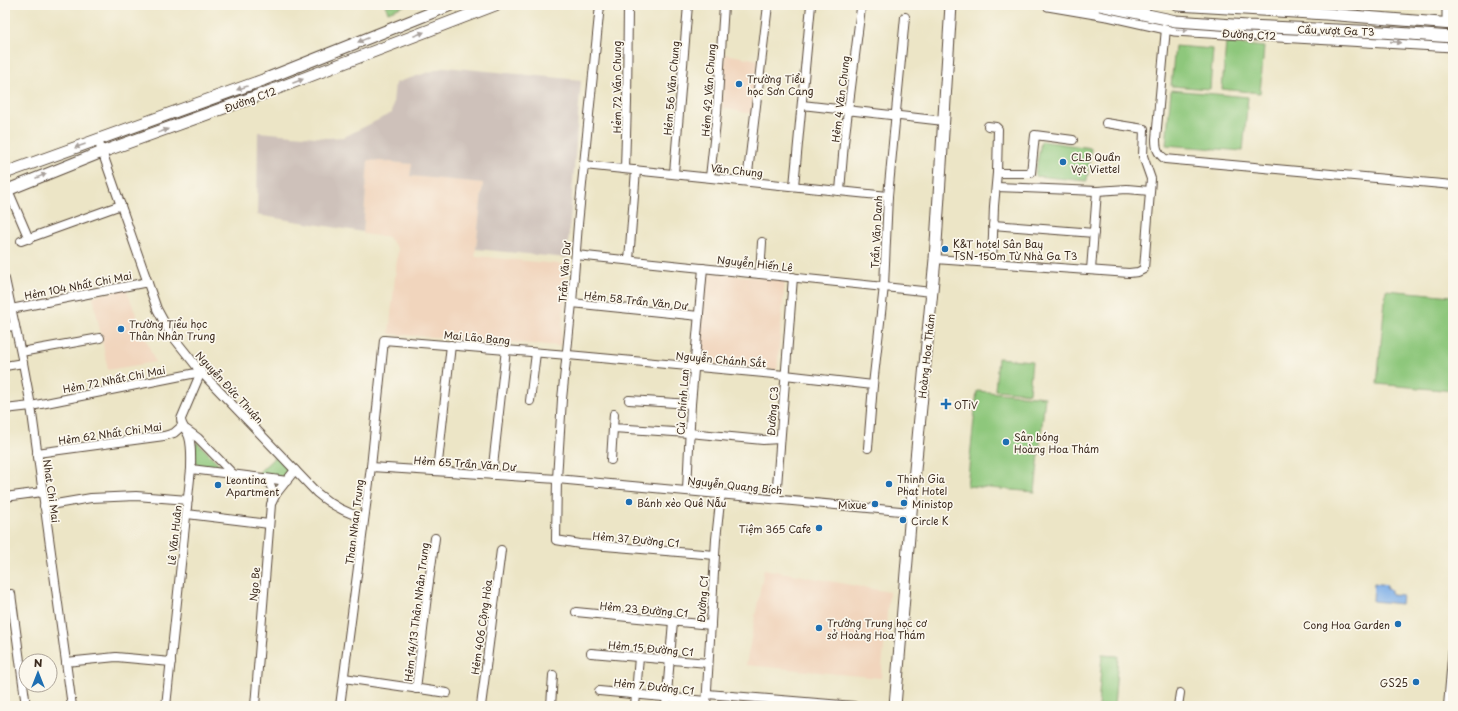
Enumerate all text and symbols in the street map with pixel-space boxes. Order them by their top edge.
street label: Cầu vượt Ga T3 [1297,21,1375,39]
street label: Đường C12 [1222,25,1276,43]
one-way arrow [1176,27,1188,34]
one-way arrow [414,31,426,37]
one-way arrow [356,38,368,44]
one-way arrow [1390,38,1402,45]
street label: Hẻm 56 Văn Chung [659,40,683,136]
street label: Hẻm 72 Văn Chung [609,41,624,133]
street label: Hẻm 42 Văn Chung [697,43,719,137]
street label: Hẻm 4 Văn Chung [827,55,853,143]
place label: Trường Tiểu học Sơn Cang [747,71,814,98]
one-way arrow [292,77,304,83]
marker: Trường Tiểu học Sơn Cang [734,79,744,89]
street label: Đường C12 [222,83,278,115]
one-way arrow [236,85,248,91]
one-way arrow [157,127,169,133]
one-way arrow [74,144,86,150]
place label: CLB Quần Vợt Viettel [1071,149,1120,176]
marker: CLB Quần Vợt Viettel [1058,157,1068,167]
street label: Văn Chung [710,160,764,180]
one-way arrow [36,173,48,179]
street label: Trần Văn Danh [867,195,885,269]
place label: K&T hotel Sân Bay TSN-150m Từ Nhà Ga T3 [953,236,1078,263]
street label: Trần Văn Dư [554,240,574,303]
marker: K&T hotel Sân Bay TSN-150m Từ Nhà Ga T3 [940,244,950,254]
street label: Nguyễn Hiến Lê [717,252,793,274]
street label: Hẻm 104 Nhất Chi Mai [23,267,133,303]
street label: Hẻm 58 Trần Văn Dư [584,287,689,313]
street label: Hoàng Hoa Thám [914,313,938,399]
place label: Trường Tiểu học Thân Nhân Trung [129,316,215,343]
marker: Trường Tiểu học Thân Nhân Trung [116,324,126,334]
street label: Mai Lão Bạng [443,327,511,347]
street label: Nguyễn Đức Thuận [193,348,267,426]
street label: Nguyễn Chánh Sắt [675,348,767,370]
street label: Hẻm 72 Nhất Chi Mai [62,362,167,396]
street label: Cù Chính Lan [672,368,692,436]
street label: Đường C3 [763,386,781,436]
place label: OTiV [954,397,978,412]
marker: OTiV [941,399,951,409]
street label: Hẻm 62 Nhất Chi Mai [57,418,163,448]
place label: Sân bóng Hoàng Hoa Thám [1014,429,1099,456]
marker: Sân bóng Hoàng Hoa Thám [1001,437,1011,447]
street label: Hẻm 65 Trần Văn Dư [413,452,518,474]
street label: Nhat Chi Mai [40,458,64,524]
place label: Thinh Gia Phat Hotel [897,471,948,498]
place label: Leontina Apartment [226,472,279,499]
street label: Nguyễn Quang Bích [687,473,783,497]
street label: Than Nhan Trung [341,478,367,566]
marker: Thinh Gia Phat Hotel [884,479,894,489]
marker: Leontina Apartment [213,480,223,490]
place label: Bánh xèo Quê Nẫu [637,495,727,510]
place label: Ministop [912,496,953,511]
marker: Bánh xèo Quê Nẫu [624,497,634,507]
place label: Mixue [838,497,867,512]
marker: Ministop [899,498,909,508]
marker: Mixue [870,499,880,509]
street label: Lê Văn Huân [163,504,185,566]
place label: Circle K [911,513,949,528]
marker: Circle K [898,515,908,525]
place label: Tiệm 365 Cafe [739,521,811,536]
marker: Tiệm 365 Cafe [814,523,824,533]
street label: Hẻm 37 Đường C1 [592,528,680,550]
street label: Hẻm 14/13 Thân Nhân Trung [400,541,432,682]
street label: Ngo Be [245,566,263,602]
street label: Đường C1 [693,575,711,623]
street label: Hẻm 406 Cộng Hòa [467,578,495,675]
street label: Hẻm 23 Đường C1 [599,598,689,620]
place label: Trường Trung học cơ sở Hoàng Hoa Thám [827,615,928,642]
place label: Cong Hoa Garden [1303,617,1390,632]
marker: Cong Hoa Garden [1393,619,1403,629]
marker: Trường Trung học cơ sở Hoàng Hoa Thám [814,623,824,633]
street label: Hẻm 15 Đường C1 [608,637,694,659]
north arrow [18,653,58,693]
text: N [34,654,43,671]
street label: Hẻm 7 Đường C1 [613,674,695,698]
place label: GS25 [1380,675,1408,690]
marker: GS25 [1411,677,1421,687]

